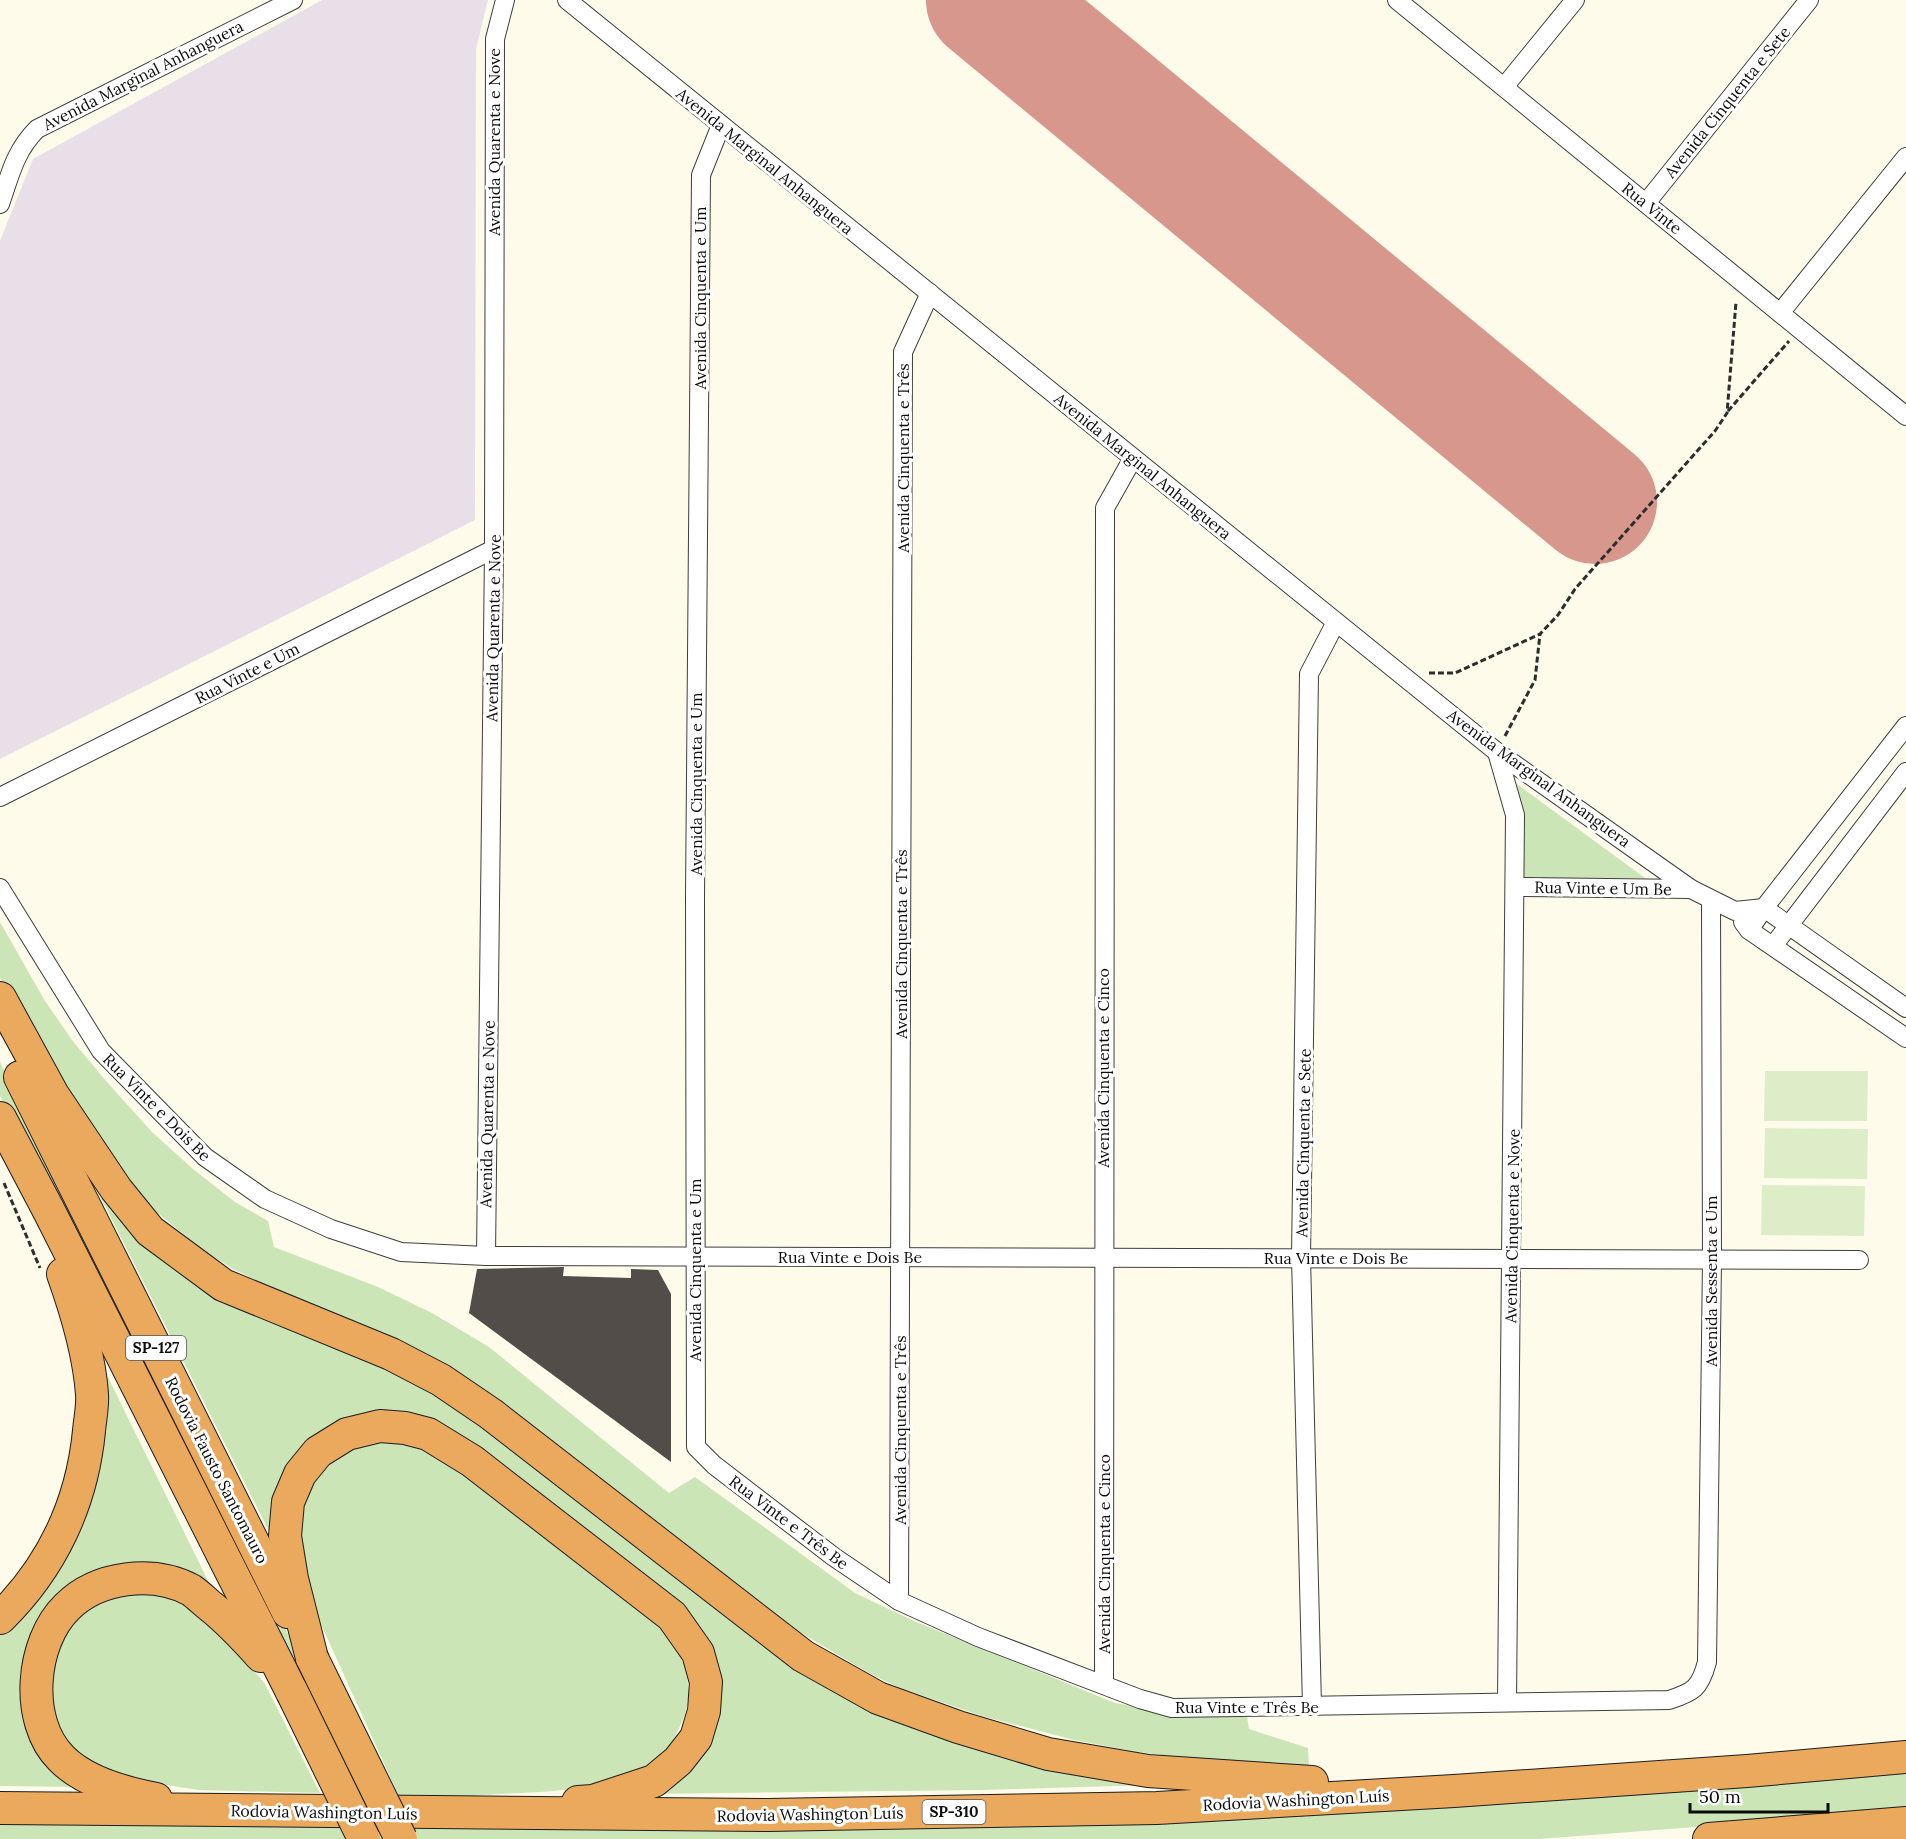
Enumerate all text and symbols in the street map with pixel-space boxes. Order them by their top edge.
street label: Avenida Marginal Anhanguera [39,16,246,135]
street label: Avenida Cinquenta e Sete [1659,22,1794,183]
street label: Avenida Quarenta e Nove [484,48,504,237]
street label: Avenida Marginal Anhanguera [672,83,858,239]
street label: Rua Vinte [1618,178,1686,238]
street label: Avenida Cinquenta e Um [690,207,710,390]
street label: Avenida Cinquenta e Três [893,363,913,554]
street label: Avenida Marginal Anhanguera [1050,388,1236,544]
street label: Avenida Quarenta e Nove [481,534,505,723]
street label: Rua Vinte e Um [191,638,303,708]
street label: Avenida Cinquenta e Um [686,693,706,876]
street label: Avenida Marginal Anhanguera [1442,704,1635,851]
street label: Avenida Cinquenta e Três [891,849,911,1040]
street label: Rua Vinte e Um Be [1534,877,1672,899]
street label: Avenida Cinquenta e Cinco [1093,968,1113,1169]
street label: Avenida Quarenta e Nove [475,1020,499,1209]
street label: Avenida Cinquenta e Sete [1291,1048,1315,1239]
street label: Rua Vinte e Dois Be [99,1049,215,1165]
street label: Avenida Cinquenta e Nove [1500,1128,1524,1324]
street label: Avenida Cinquenta e Um [685,1179,705,1362]
street label: Avenida Sessenta e Um [1701,1195,1721,1368]
street label: Rua Vinte e Dois Be [778,1247,922,1267]
street label: Rua Vinte e Dois Be [1264,1248,1408,1268]
street label: Avenida Cinquenta e Três [890,1335,910,1526]
road number: SP-127 [126,1336,186,1360]
street label: Rodovia Fausto Santomauro [161,1373,273,1567]
street label: Avenida Cinquenta e Cinco [1094,1454,1114,1655]
street label: Rua Vinte e Três Be [725,1471,853,1574]
street label: Rua Vinte e Três Be [1175,1697,1319,1717]
scale bar [1690,1776,1828,1814]
street label: Rodovia Washington Luís [1202,1785,1390,1815]
text: 50 m [1699,1785,1741,1808]
street label: Rodovia Washington Luís [230,1800,418,1824]
road number: SP-310 [922,1800,986,1824]
street label: Rodovia Washington Luís [716,1802,904,1826]

